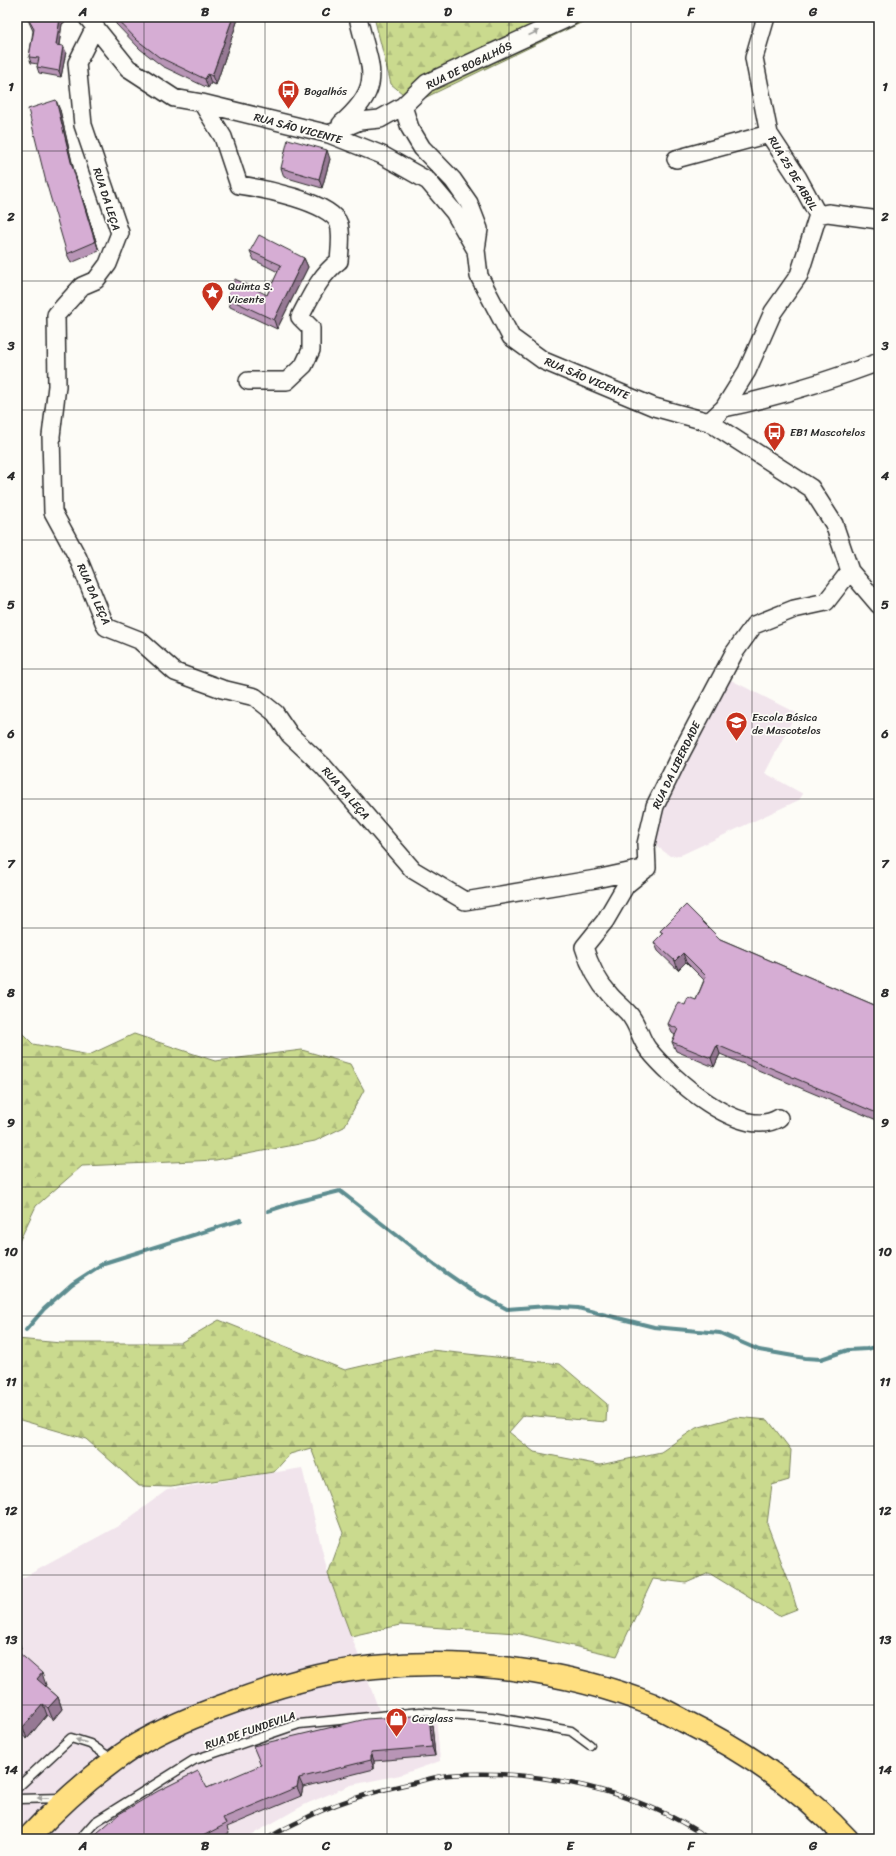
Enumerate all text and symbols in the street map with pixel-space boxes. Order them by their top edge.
text: A [78,0,87,23]
text: B [201,0,210,23]
text: C [321,0,331,23]
text: D [444,0,452,23]
text: E [566,0,575,23]
text: F [686,0,695,23]
text: G [808,0,818,23]
one-way arrow [528,30,539,36]
street label: RUA DE BOGALHÓS [423,36,516,95]
text: 1 [8,75,14,98]
text: 1 [882,75,888,98]
bus stop icon: Bogalhós [276,78,302,111]
place label: Bogalhós [304,82,348,101]
street label: RUA SÃO VICENTE [252,108,345,150]
street label: RUA 25 DE ABRIL [763,132,823,215]
street label: RUA DA LEÇA [87,165,126,233]
text: 2 [6,205,15,228]
text: 2 [880,205,889,228]
place label: Quinta S. Vicente [228,277,273,309]
place icon: Quinta S. Vicente [199,279,225,312]
text: 3 [6,334,15,357]
text: 3 [880,334,889,357]
street label: RUA SÃO VICENTE [541,352,633,405]
bus stop icon: EB1 Mascotelos [762,419,788,452]
place label: EB1 Mascotelos [790,423,866,442]
text: 4 [6,464,16,487]
text: 4 [880,464,890,487]
street label: RUA DA LEÇA [72,561,115,628]
text: 5 [7,593,15,616]
text: 5 [881,593,889,616]
place label: Escola Básica de Mascotelos [752,708,821,740]
school or university icon: Escola Básica de Mascotelos [723,710,749,743]
street label: RUA DA LIBERDADE [647,717,706,812]
text: 6 [6,722,15,745]
text: 6 [880,722,889,745]
street label: RUA DA LEÇA [317,762,374,824]
text: 7 [7,852,16,875]
text: 7 [881,852,890,875]
text: 8 [6,981,15,1004]
text: 8 [880,981,889,1004]
text: 9 [7,1111,15,1134]
text: 9 [881,1111,889,1134]
text: 10 [4,1240,18,1263]
text: 10 [878,1240,892,1263]
text: 11 [5,1370,17,1393]
text: 11 [879,1370,891,1393]
text: 12 [4,1499,18,1522]
text: 12 [878,1499,892,1522]
text: 13 [5,1628,18,1651]
text: 13 [879,1628,892,1651]
shop icon: Carglass [383,1705,409,1738]
street label: RUA DE FUNDEVILA [202,1706,298,1755]
place label: Carglass [412,1709,454,1728]
one-way arrow [75,1738,87,1744]
text: 14 [4,1758,19,1781]
text: 14 [878,1758,893,1781]
one-way arrow [36,1795,49,1801]
text: A [78,1834,87,1856]
text: B [201,1834,210,1856]
text: C [321,1834,331,1856]
text: D [444,1834,452,1856]
text: E [566,1834,575,1856]
text: F [686,1834,695,1856]
text: G [808,1834,818,1856]

